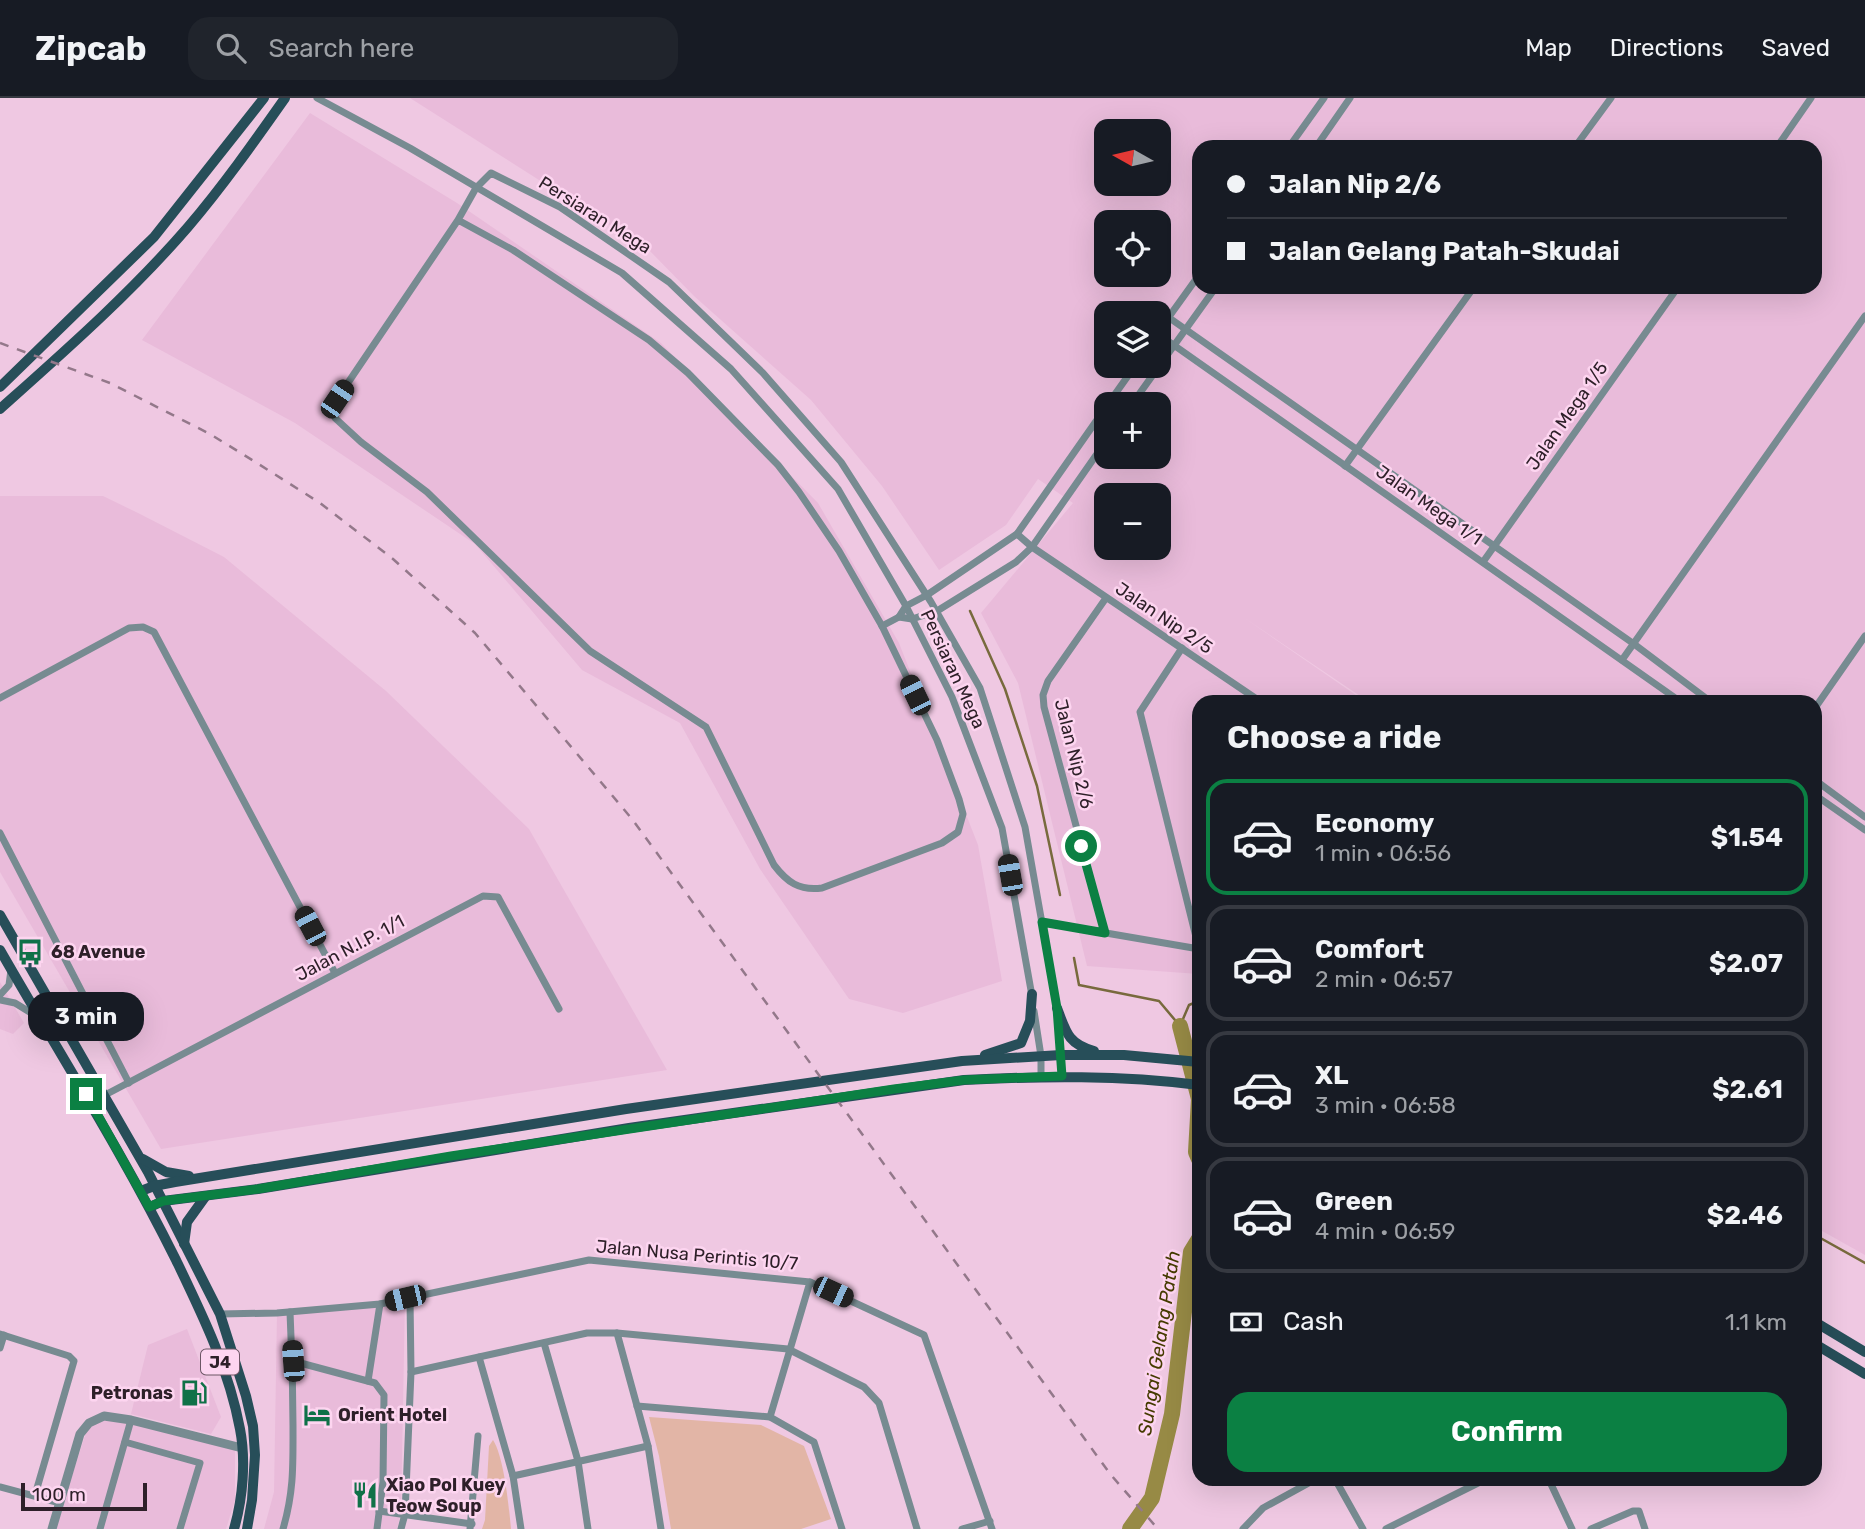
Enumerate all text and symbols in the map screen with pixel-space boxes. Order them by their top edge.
search box [188,17,678,80]
text: Zipcab [35,29,146,68]
icon: search [212,29,250,67]
text: Search here [268,33,414,64]
text: Map [1525,34,1572,62]
text: Directions [1610,34,1723,62]
text: Saved [1761,34,1830,62]
north arrow [1094,119,1171,196]
map controls [1094,119,1171,560]
text: Jalan Nip 2/6 [1269,169,1441,200]
street label: Persiaran Mega [535,172,655,258]
button: locate [1094,210,1171,287]
text: Jalan Gelang Patah-Skudai [1269,236,1620,267]
button: layers [1094,301,1171,378]
street label: Jalan Mega 1/5 [1521,358,1613,474]
car [317,376,358,422]
button: + [1094,392,1171,469]
street label: Jalan Mega 1/1 [1372,460,1486,550]
button: − [1094,483,1171,560]
street label: Jalan Nip 2/5 [1111,577,1217,659]
street label: Persiaran Mega [916,606,990,732]
car [897,672,934,718]
street label: Jalan Nip 2/6 [1050,697,1098,811]
text: Choose a ride [1227,718,1441,756]
icon: car [1231,806,1294,869]
text: Economy [1315,808,1434,839]
text: $1.54 [1711,822,1783,853]
route start [1065,830,1097,862]
text: 1 min · 06:56 [1315,839,1451,867]
car [997,852,1024,898]
car [291,903,330,949]
street label: Jalan N.I.P. 1/1 [292,910,408,986]
icon: car [1231,932,1294,995]
text: Comfort [1315,934,1424,965]
bus stop icon: 68 Avenue [15,937,45,967]
place label: 68 Avenue [51,941,146,963]
text: $2.07 [1709,948,1783,979]
text: 2 min · 06:57 [1315,965,1453,993]
callout: 3 min [28,992,144,1042]
text: 3 min [55,1002,117,1030]
icon: car [1231,1058,1294,1121]
text: XL [1315,1060,1348,1091]
text: $2.61 [1712,1074,1783,1105]
route end [70,1078,102,1110]
text: 3 min · 06:58 [1315,1091,1456,1119]
icon: car [1231,1184,1294,1247]
text: Green [1315,1186,1393,1217]
text: $2.46 [1707,1200,1783,1231]
text: 4 min · 06:59 [1315,1217,1455,1245]
street label: Jalan Nusa Perintis 10/7 [595,1235,799,1275]
water label: Sungai Gelang Patah [1133,1249,1185,1437]
car [810,1274,857,1310]
car [383,1283,428,1313]
icon: cash [1227,1303,1265,1341]
text: Cash [1283,1306,1344,1337]
text: 1.1 km [1725,1308,1787,1336]
car [282,1339,305,1383]
road number: J4 [201,1350,239,1374]
fuel station icon: Petronas [179,1378,209,1408]
place label: Petronas [91,1382,173,1404]
button: Confirm [1227,1392,1787,1472]
hotel icon: Orient Hotel [302,1400,332,1430]
place label: Orient Hotel [338,1404,447,1426]
place label: Xiao Pol Kuey Teow Soup [386,1474,505,1517]
scale bar [21,1480,147,1512]
restaurant icon: Xiao Pol Kuey Teow Soup [350,1480,380,1510]
text: 100 m [32,1483,86,1506]

